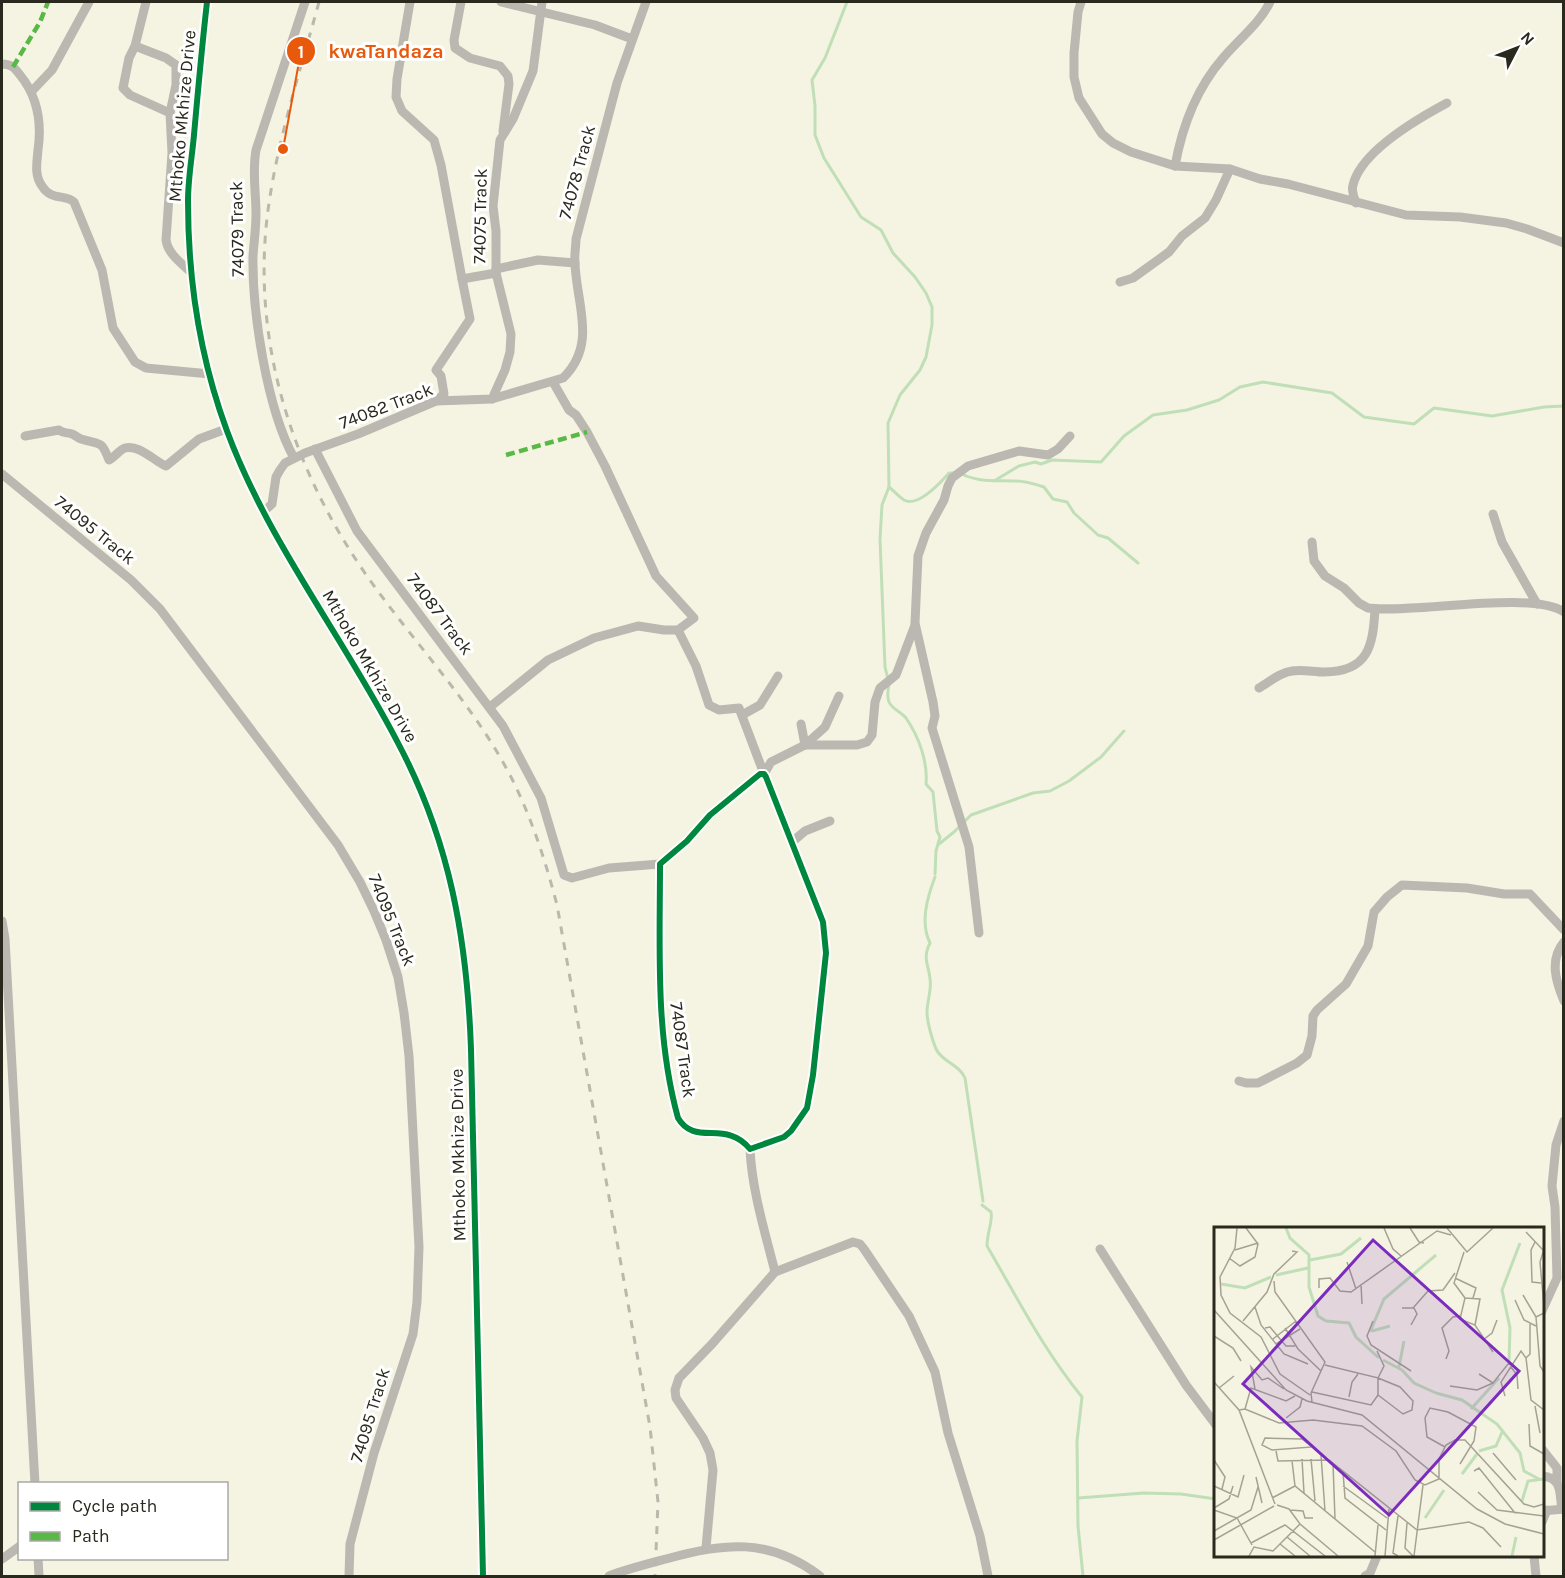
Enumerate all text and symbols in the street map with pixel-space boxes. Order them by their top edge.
north arrow [1487,18,1547,78]
text: N [1517,28,1539,49]
street label: Mthoko Mkhize Drive [164,29,200,203]
callout: kwaTandaza [286,32,456,70]
text: kwaTandaza [328,40,444,63]
text: 1 [298,41,304,63]
street label: 74078 Track [554,123,600,221]
street label: 74075 Track [468,168,492,264]
street label: 74079 Track [225,181,249,277]
street label: 74082 Track [336,378,436,434]
street label: 74095 Track [50,491,140,569]
street label: 74087 Track [402,569,478,659]
street label: Mthoko Mkhize Drive [317,586,423,746]
street label: 74095 Track [364,871,420,969]
street label: 74087 Track [665,1001,701,1099]
street label: Mthoko Mkhize Drive [445,1068,471,1242]
inset map [1214,1227,1544,1557]
street label: 74095 Track [345,1365,395,1465]
legend [18,1482,228,1560]
text: Cycle path [72,1495,157,1517]
text: Path [72,1525,110,1547]

